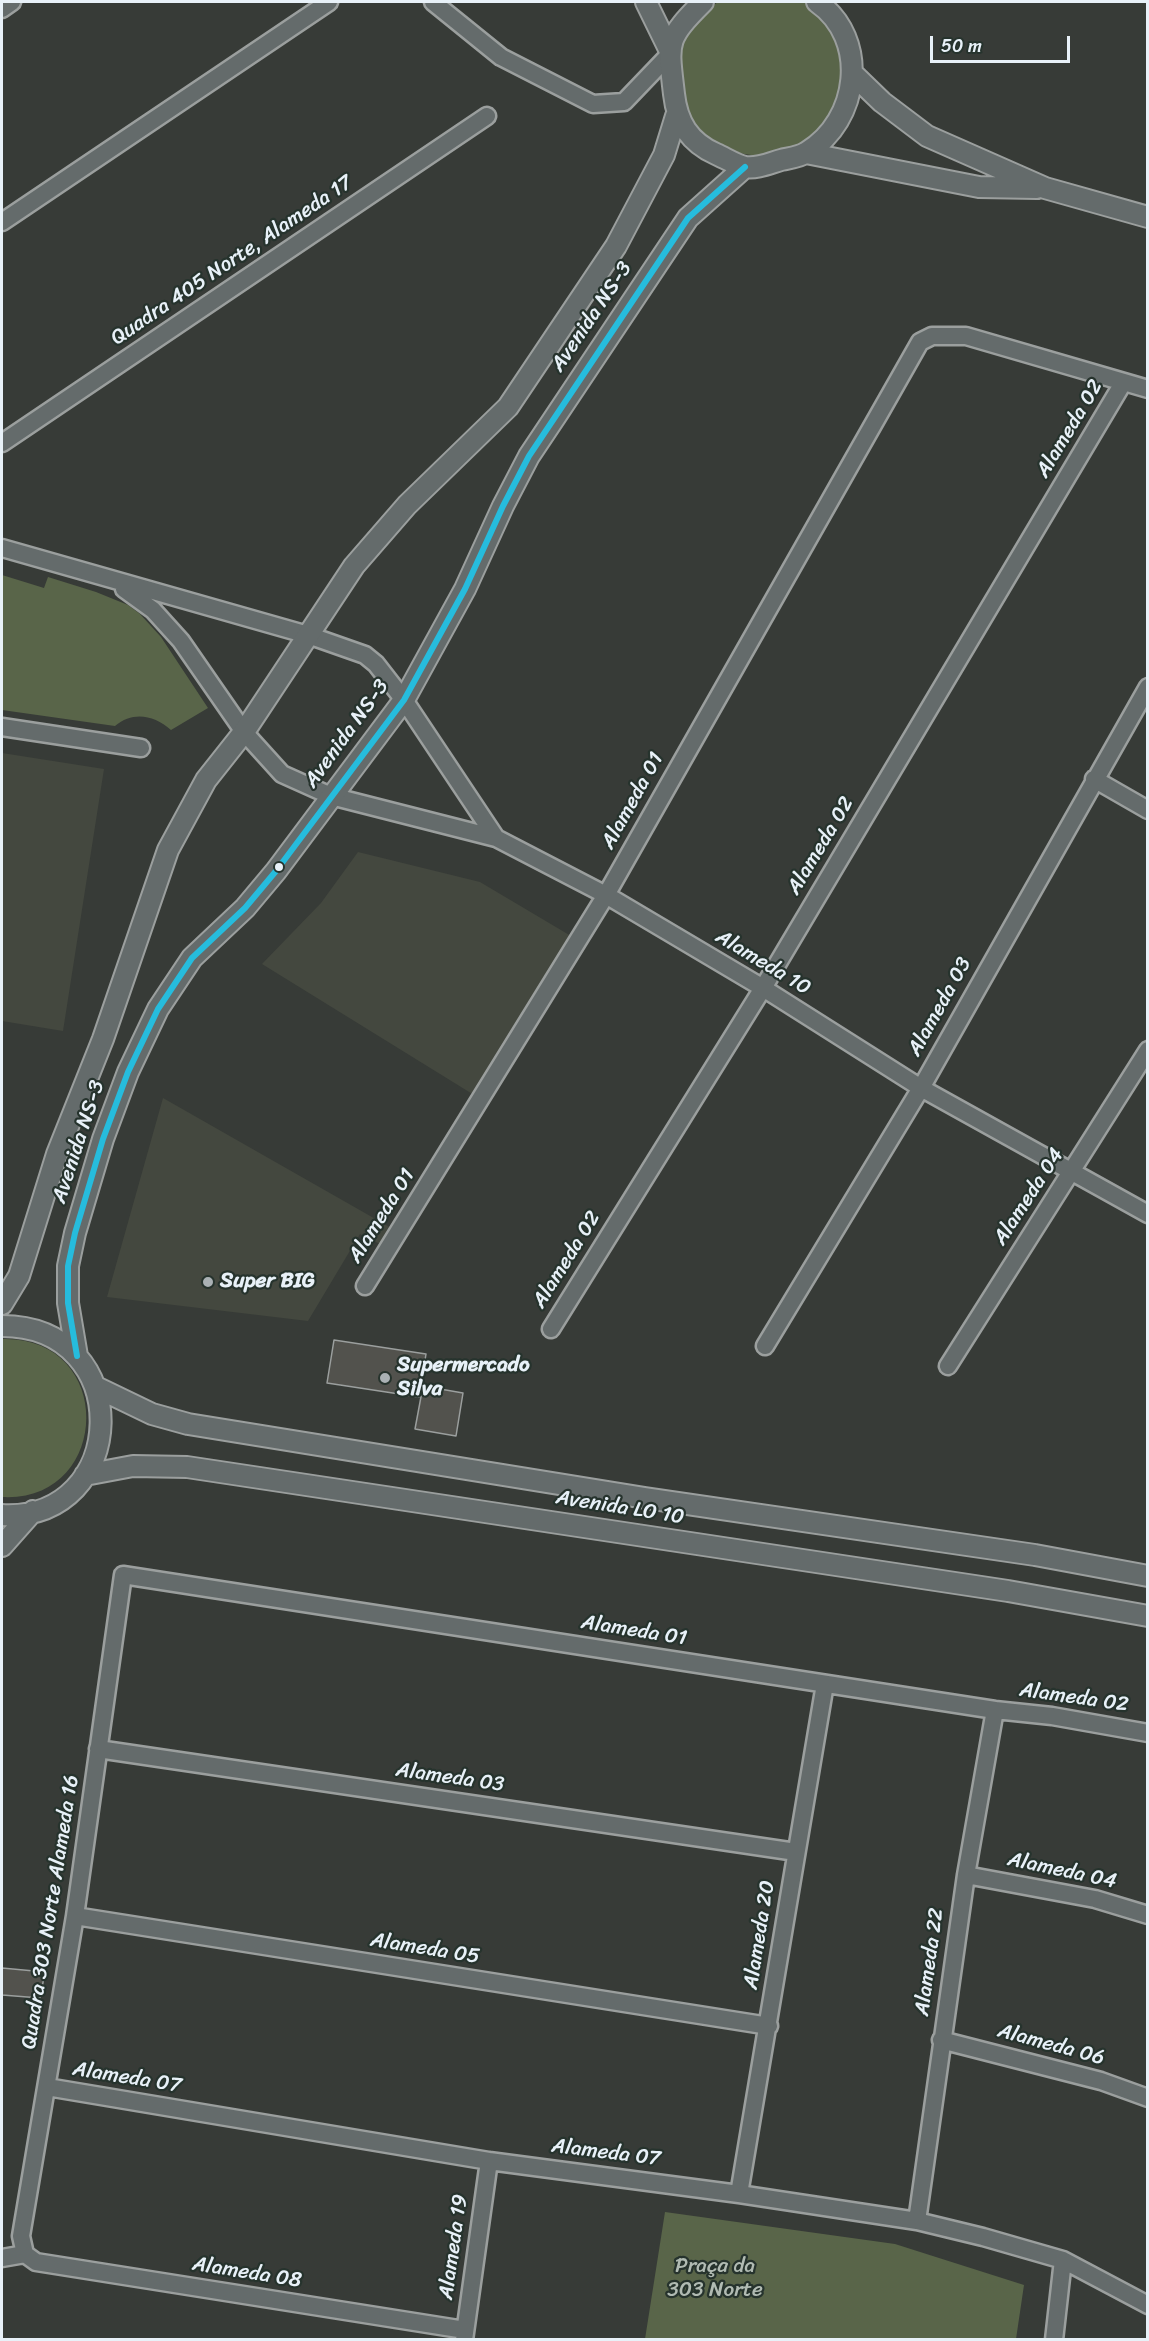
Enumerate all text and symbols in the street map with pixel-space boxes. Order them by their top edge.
scale bar [933,24,1072,62]
text: 50 m [941,30,982,62]
street label: Quadra 405 Norte, Alameda 17 [106,171,358,351]
street label: Avenida NS-3 [546,257,638,377]
street label: Alameda 02 [1031,376,1109,482]
street label: Avenida NS-3 [299,675,395,793]
street label: Alameda 01 [596,748,670,854]
street label: Alameda 02 [782,793,860,899]
unlabelled marker [273,861,285,873]
street label: Alameda 10 [711,925,815,1001]
street label: Alameda 03 [903,953,977,1061]
street label: Avenida NS-3 [47,1077,111,1207]
street label: Alameda 04 [988,1144,1070,1250]
street label: Alameda 01 [343,1164,421,1268]
street label: Alameda 02 [527,1207,607,1313]
place label: Super BIG [220,1269,315,1295]
marker: Super BIG [201,1275,215,1289]
place label: Supermercado Silva [397,1353,530,1403]
marker: Supermercado Silva [378,1371,392,1385]
street label: Avenida LO 10 [554,1485,686,1531]
street label: Alameda 01 [579,1610,689,1652]
street label: Alameda 02 [1018,1678,1130,1718]
street label: Alameda 03 [394,1758,506,1798]
street label: Quadra 303 Norte Alameda 16 [17,1773,85,2051]
street label: Alameda 04 [1005,1847,1119,1895]
street label: Alameda 20 [739,1879,781,1991]
street label: Alameda 22 [910,1907,950,2017]
street label: Alameda 05 [369,1928,481,1970]
street label: Alameda 06 [995,2019,1107,2071]
street label: Alameda 07 [71,2057,183,2099]
street label: Alameda 07 [550,2134,662,2172]
street label: Alameda 19 [434,2193,474,2301]
street label: Alameda 08 [191,2252,303,2294]
park label: Praça da 303 Norte [667,2254,763,2304]

